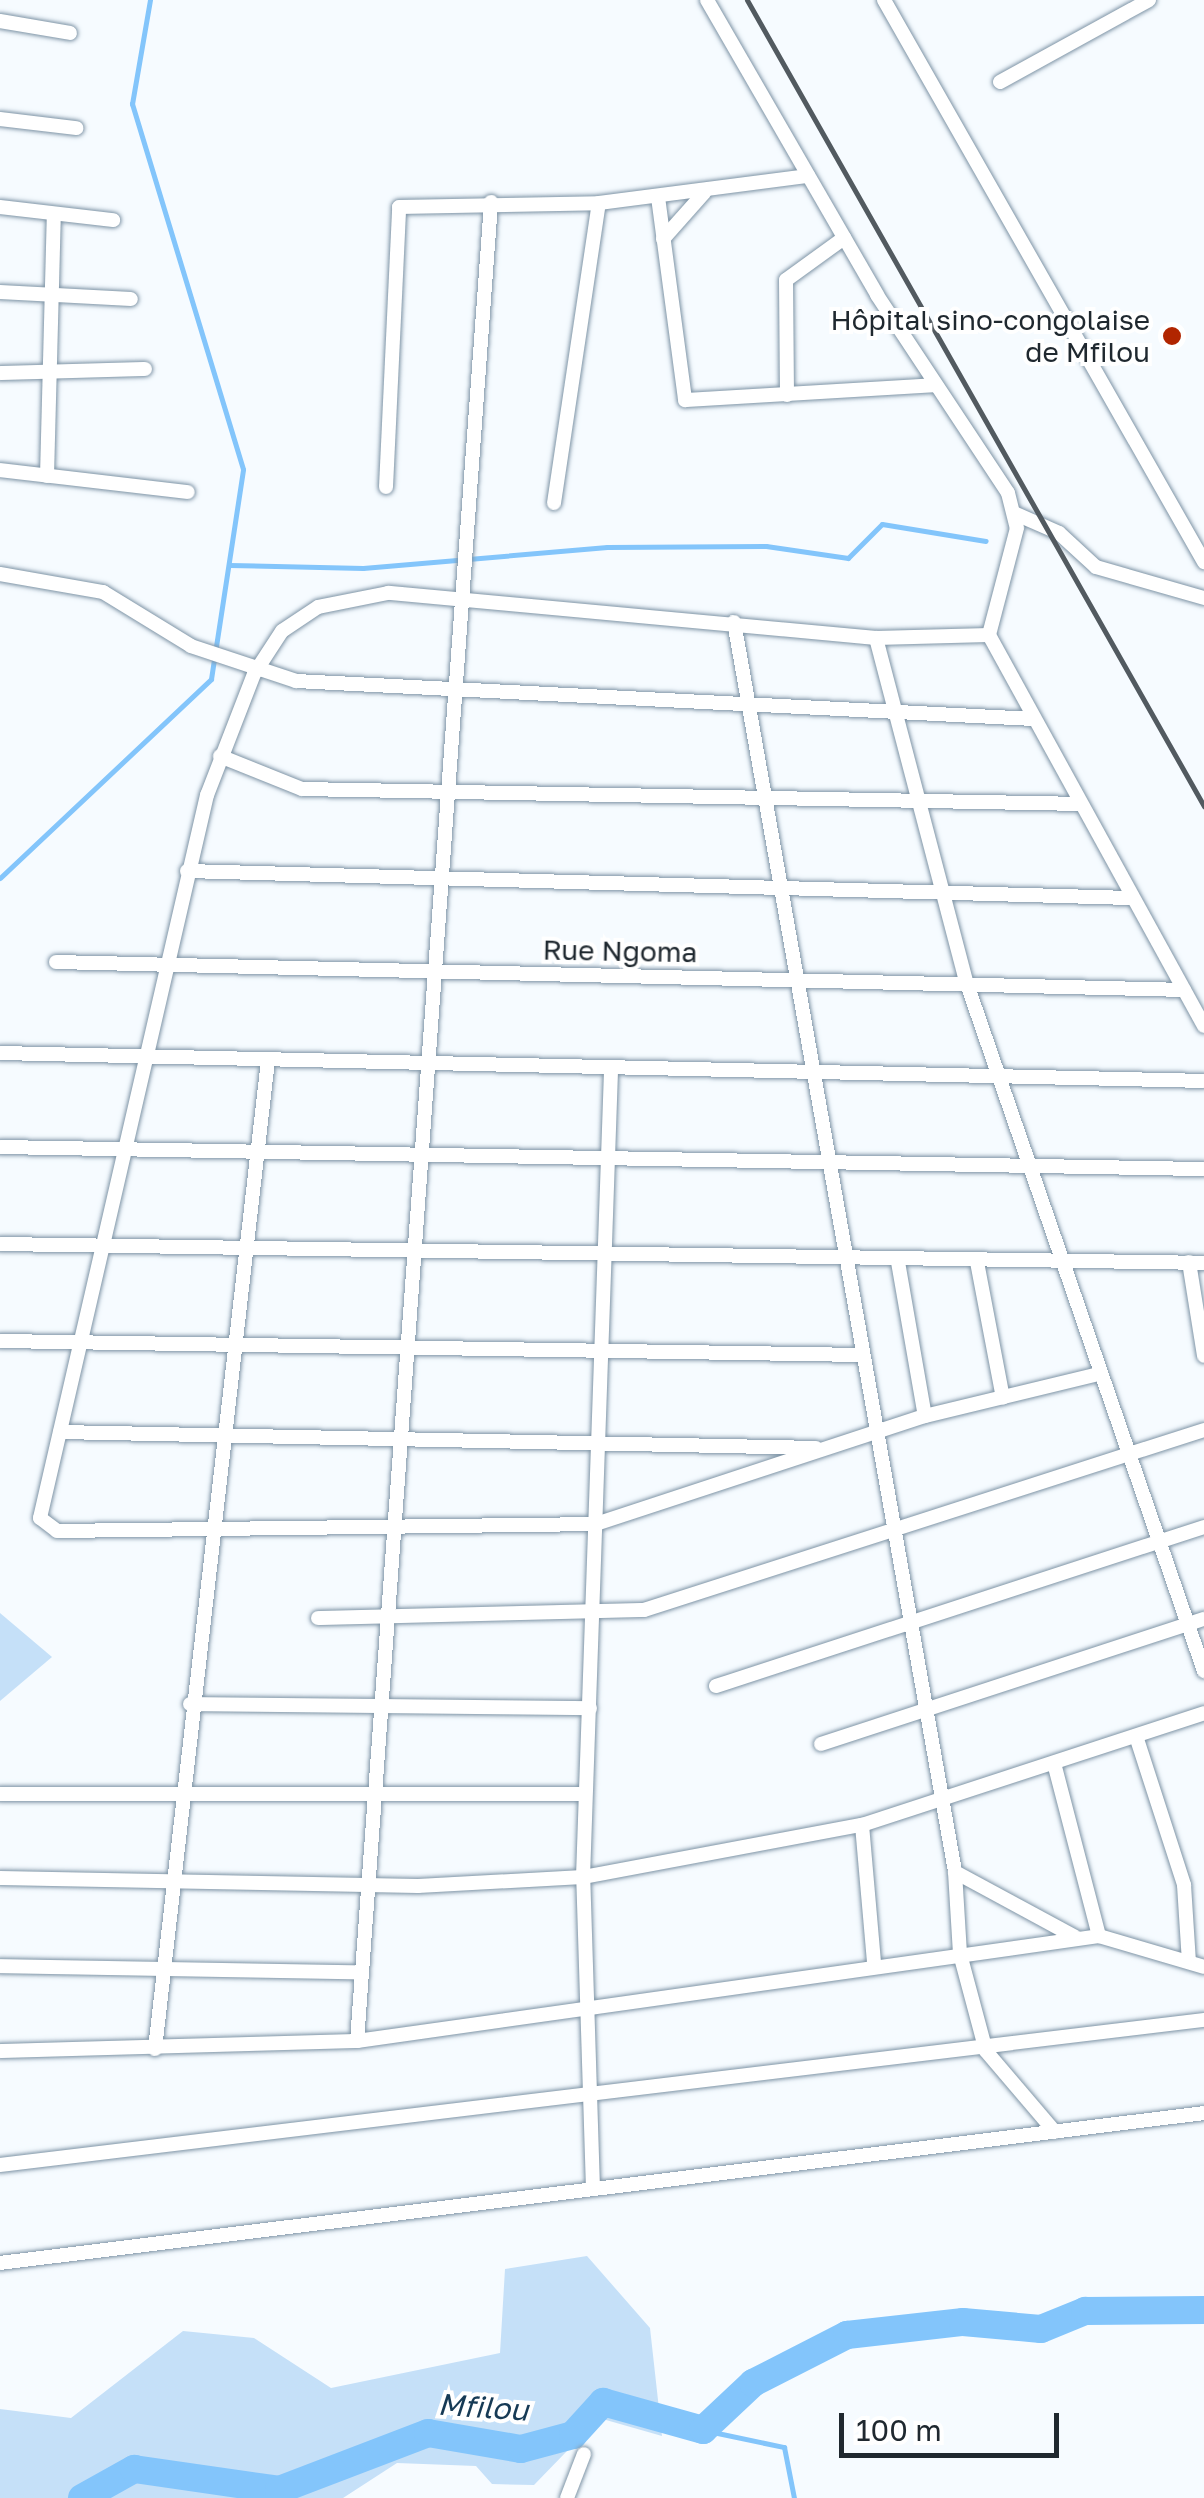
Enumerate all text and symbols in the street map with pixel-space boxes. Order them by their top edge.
place label: Hôpital sino-congolaise de Mfilou [831,303,1150,369]
marker: Hôpital sino-congolaise de Mfilou [1159,323,1185,349]
street label: Rue Ngoma [542,933,698,969]
water label: Mfilou [437,2386,529,2428]
scale bar [844,2393,1064,2455]
text: 100 m [856,2412,942,2448]

